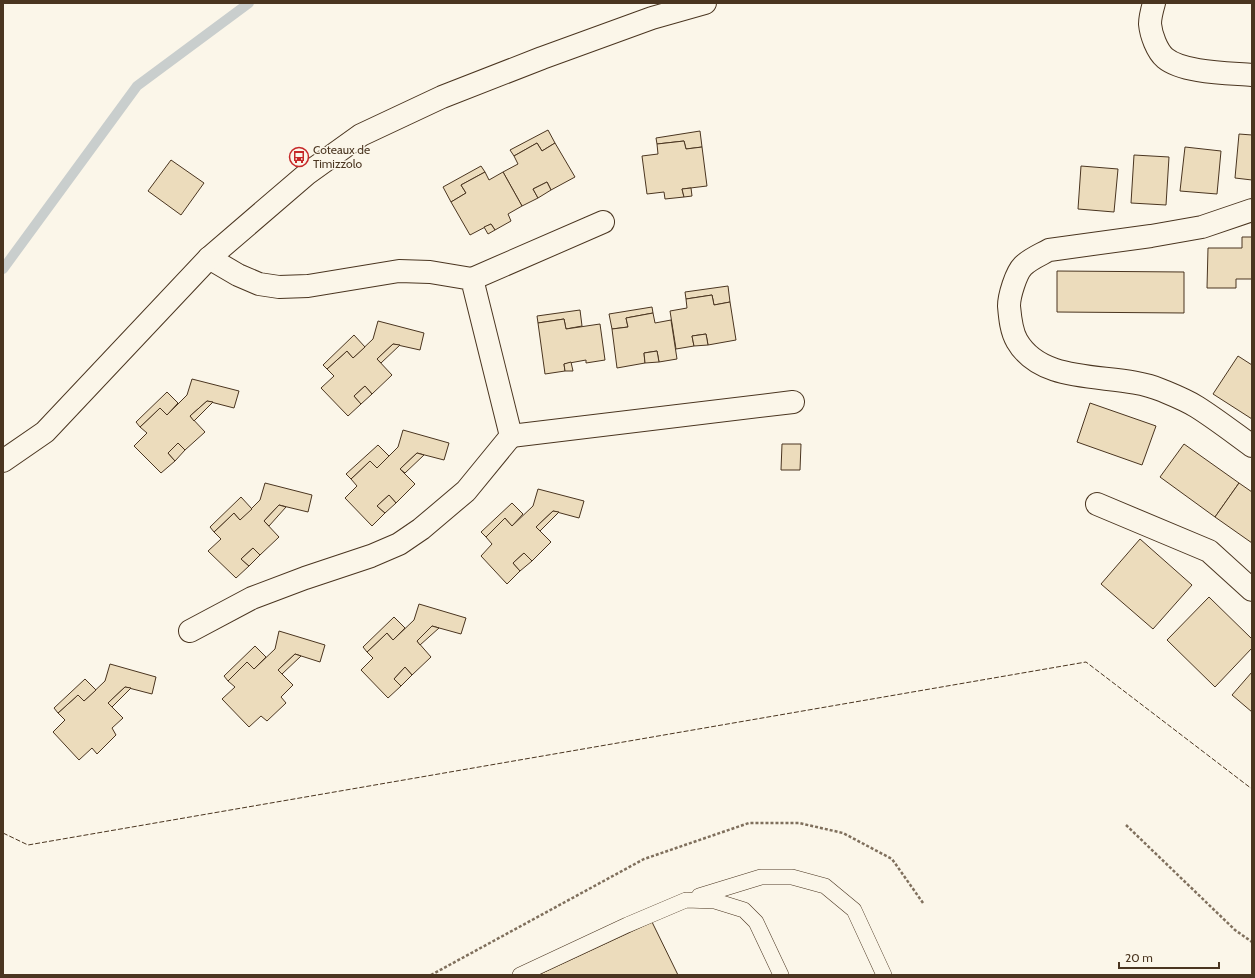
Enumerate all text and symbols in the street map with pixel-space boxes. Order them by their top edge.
place label: Coteaux de Timizzolo [313,142,370,171]
bus stop icon: Coteaux de Timizzolo [288,146,310,168]
scale bar [1119,944,1219,970]
text: 20 m [1125,950,1153,965]

